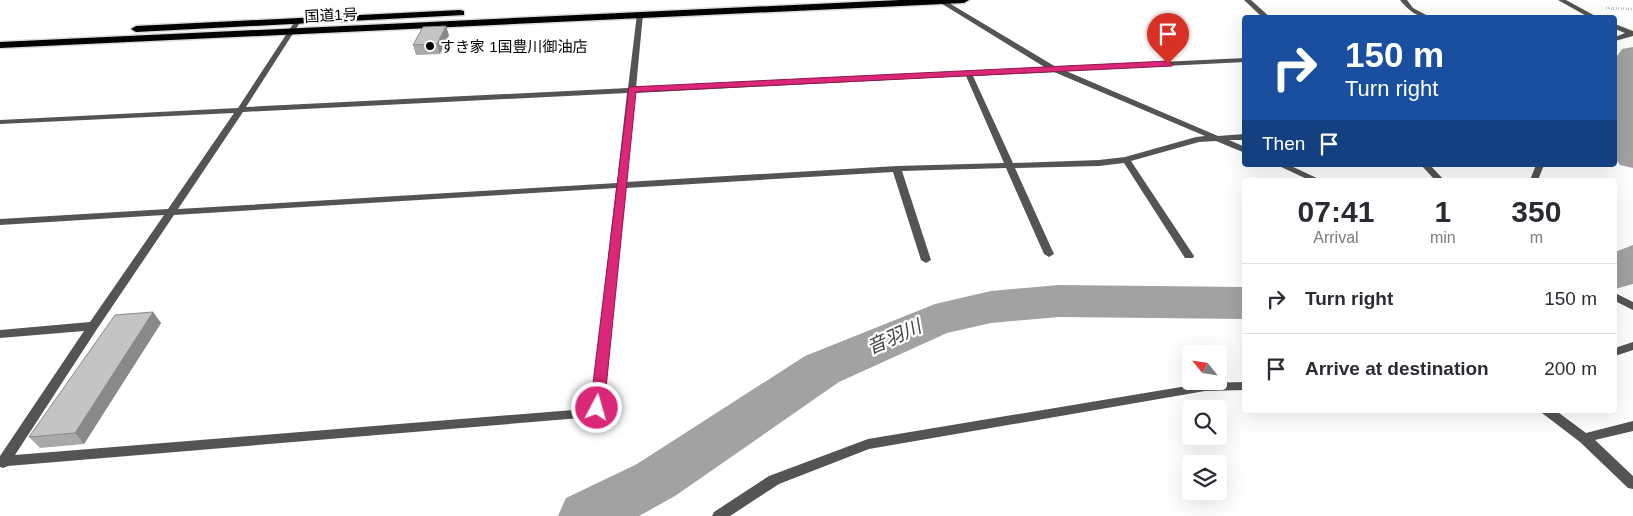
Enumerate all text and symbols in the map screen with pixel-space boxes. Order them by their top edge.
street label: 国道1号 [304,5,358,25]
pin [1147,13,1189,64]
icon: arrive [1154,20,1182,48]
icon: right [1262,35,1327,100]
text: 150 m [1345,35,1444,74]
place label: すき家 1国豊川御油店 [440,38,588,55]
marker: すき家 1国豊川御油店 [424,40,436,52]
text: Turn right [1345,76,1438,101]
icon: arrive [1315,130,1343,158]
text: Then [1262,133,1305,154]
text: 07:41 [1298,195,1374,228]
text: 1 [1434,195,1451,228]
text: 350 [1511,195,1561,228]
text: Arrival [1313,229,1359,246]
text: min [1430,229,1456,246]
text: m [1530,229,1543,246]
icon: right [1262,285,1290,313]
text: Turn right [1305,288,1393,309]
text: 150 m [1544,288,1597,309]
water label: 音羽川 [864,315,926,358]
north arrow [1182,345,1228,390]
map controls [1182,345,1227,500]
icon: arrive [1262,355,1290,383]
text: Arrive at destination [1305,358,1489,379]
text: 200 m [1544,358,1597,379]
position arrow [570,381,622,433]
button: search [1182,400,1227,445]
button: layers [1182,455,1227,500]

